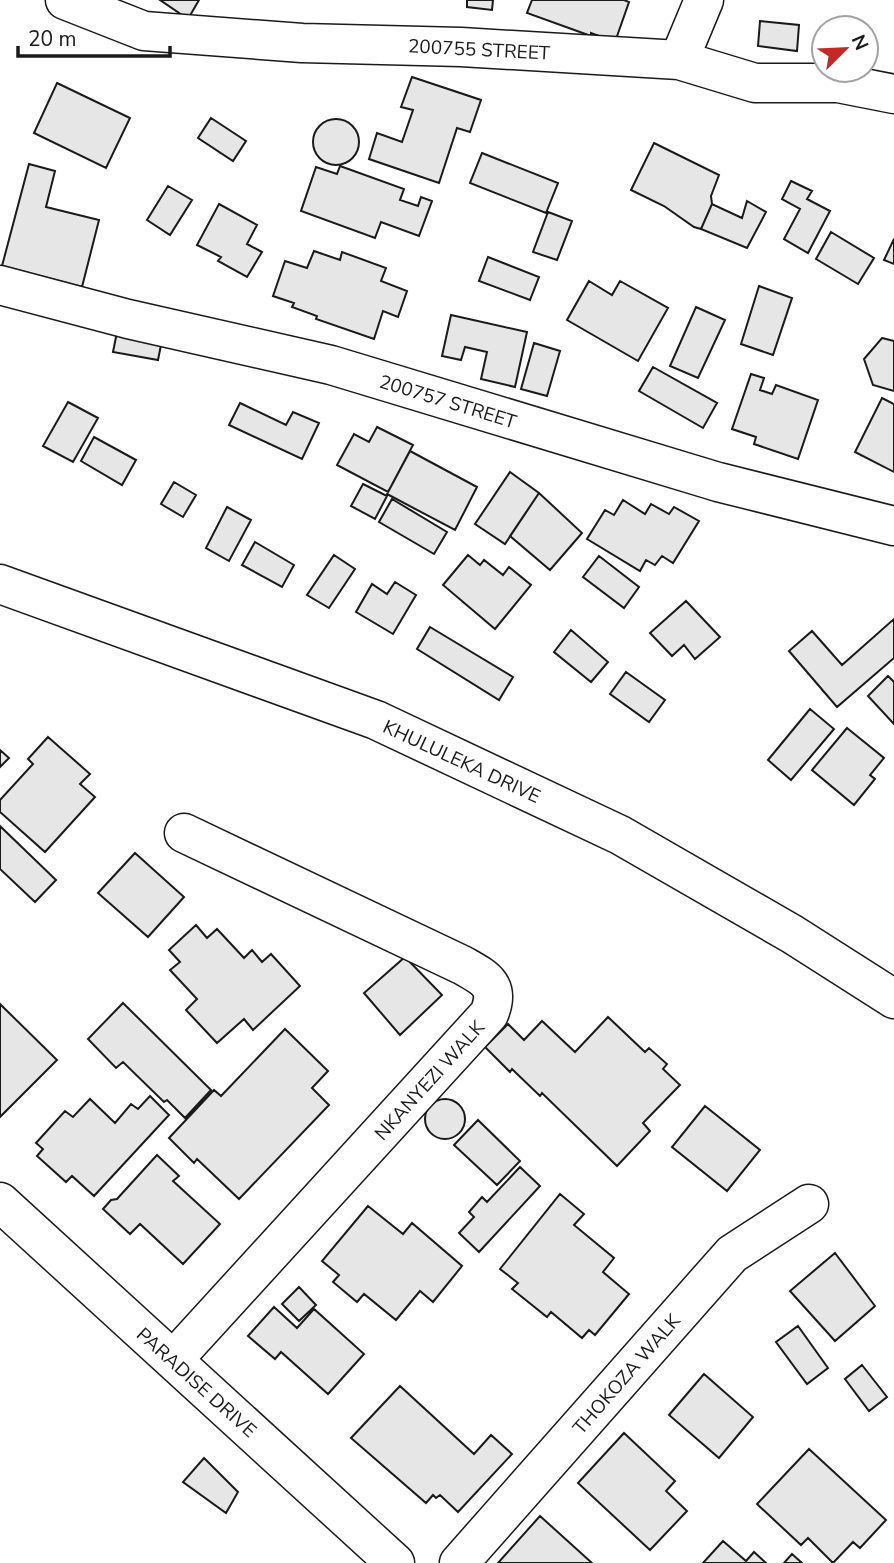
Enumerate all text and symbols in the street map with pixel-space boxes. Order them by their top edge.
scale bar [18,14,170,58]
north arrow [810,14,880,84]
text: 20 m [28,25,77,53]
text: N [845,31,874,54]
street label: 200755 STREET [407,33,551,67]
street label: 200757 STREET [376,369,520,435]
street label: KHULULEKA DRIVE [379,714,545,810]
street label: NKANYEZI WALK [369,1014,491,1146]
street label: THOKOZA WALK [567,1308,687,1440]
street label: PARADISE DRIVE [131,1322,262,1444]

